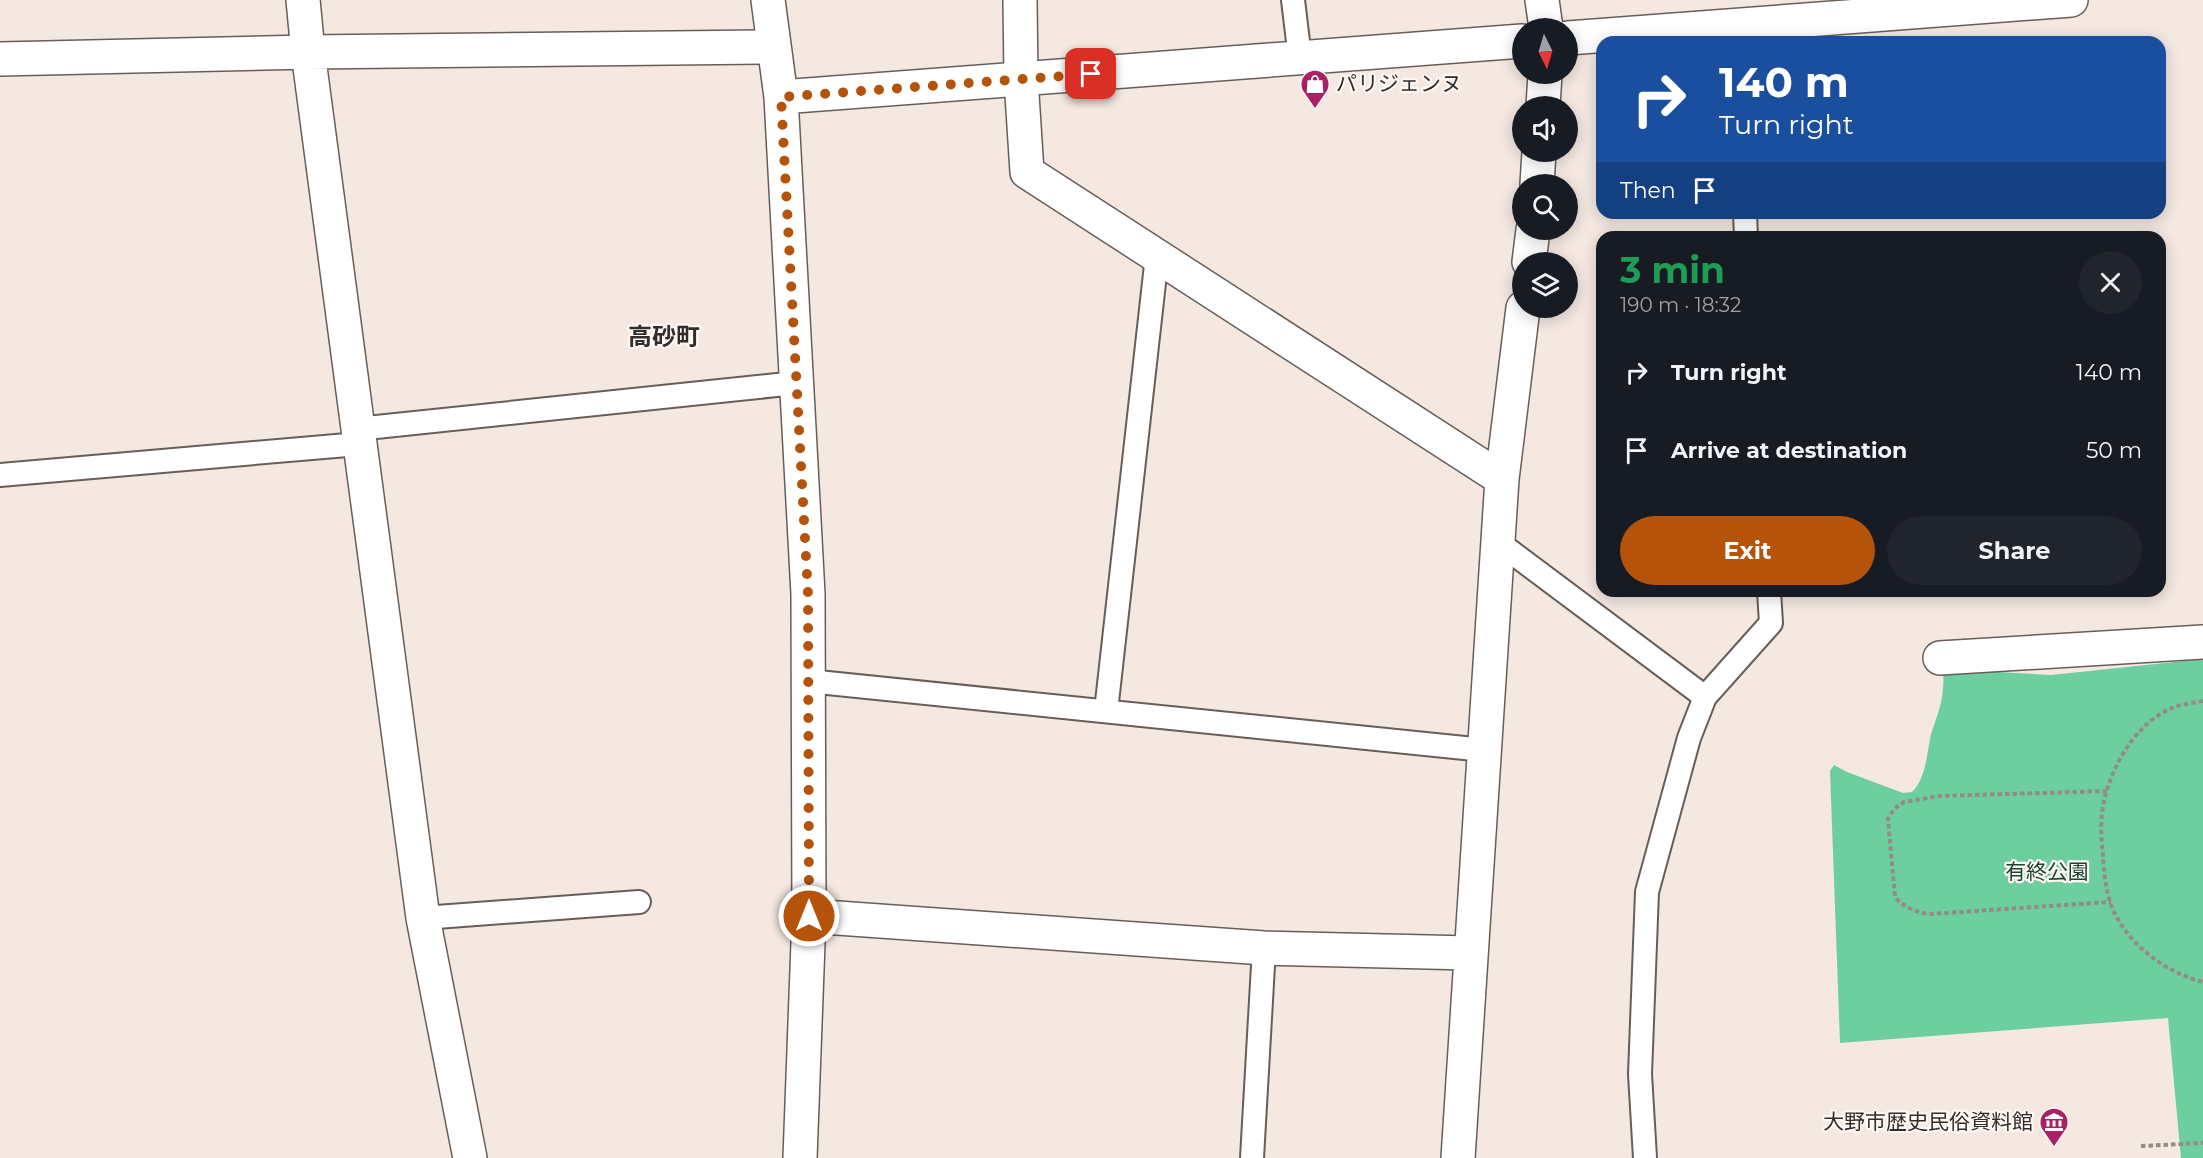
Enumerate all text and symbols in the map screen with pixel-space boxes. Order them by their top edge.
north arrow [1512,18,1578,84]
map controls [1512,18,1578,318]
pin [1065,48,1116,99]
text: 140 m [1719,56,1849,108]
icon: arrive [1074,57,1107,90]
icon: right [1620,60,1698,138]
shop icon: パリジェンヌ [1299,68,1331,110]
place label: パリジェンヌ [1336,71,1462,96]
button: sound [1512,96,1578,162]
text: Turn right [1719,108,1854,141]
button: search [1512,174,1578,240]
icon: arrive [1688,174,1721,207]
text: Then [1620,177,1676,204]
text: 3 min [1620,248,1725,292]
button: close [2079,251,2142,314]
button: layers [1512,252,1578,318]
text: 190 m · 18:32 [1620,293,1741,317]
district label: 高砂町 [628,322,700,351]
icon: right [1620,356,1653,389]
text: Turn right [1671,359,1786,386]
text: 140 m [2076,359,2142,386]
icon: arrive [1620,434,1653,467]
text: Arrive at destination [1671,437,1907,464]
text: 50 m [2086,437,2142,464]
button: Exit [1620,516,1875,585]
button: Share [1887,516,2142,585]
park label: 有終公園 [2005,859,2089,884]
position arrow [777,884,841,948]
museum icon: 大野市歴史民俗資料館 [2038,1106,2070,1148]
place label: 大野市歴史民俗資料館 [1823,1109,2033,1134]

